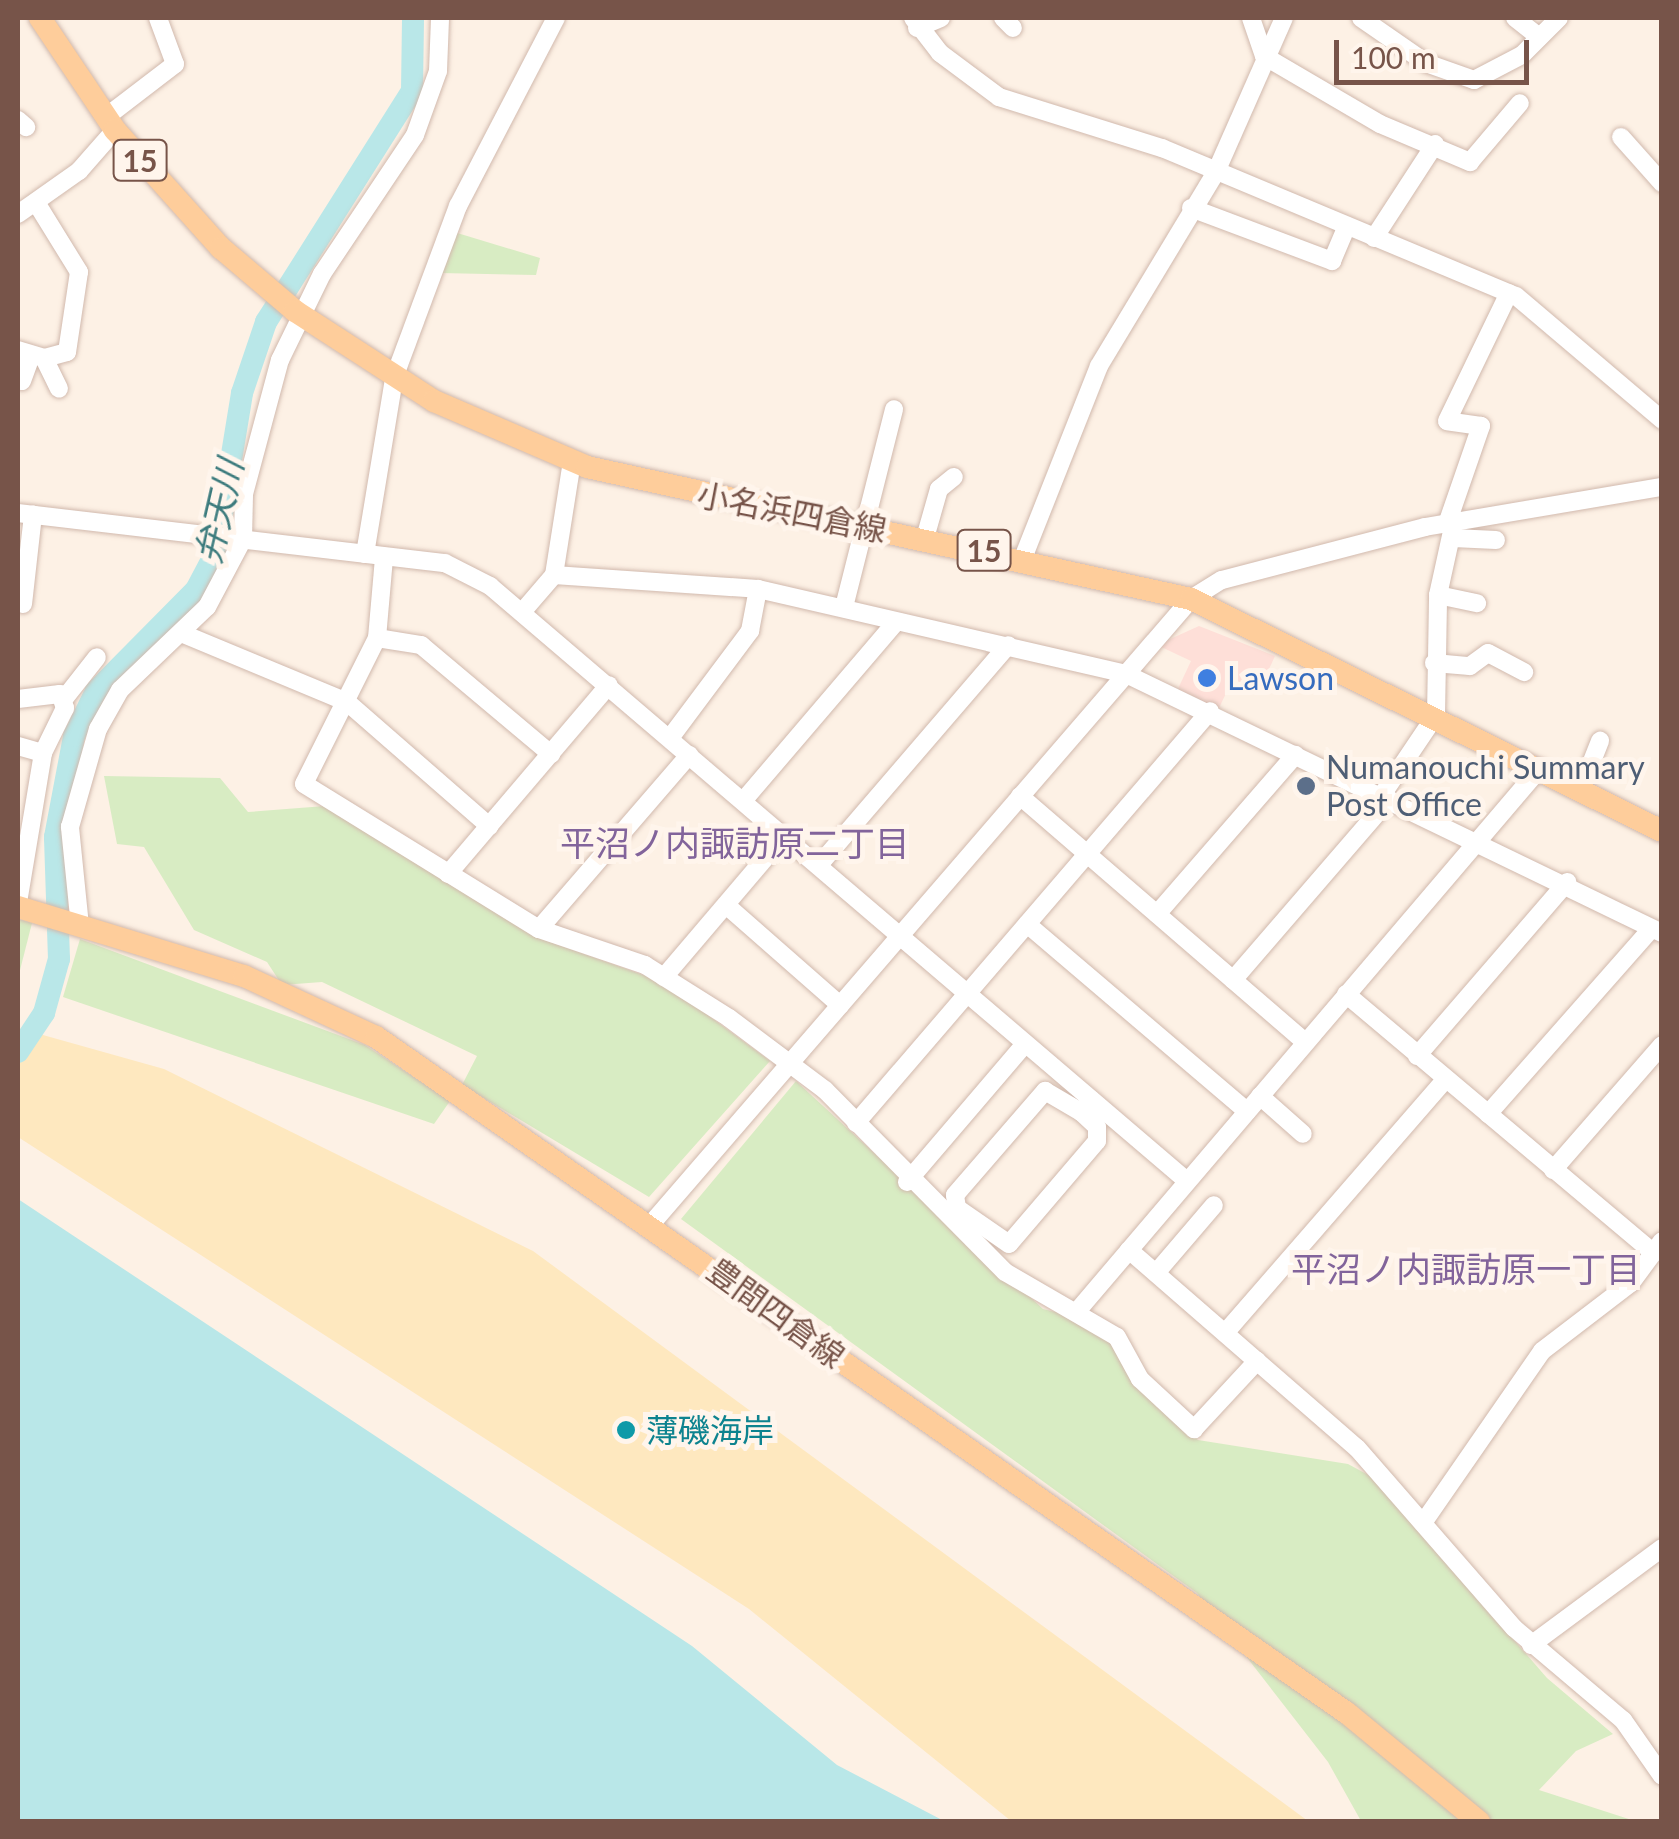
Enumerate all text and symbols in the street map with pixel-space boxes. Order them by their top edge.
scale bar [1339,20,1534,82]
text: 100 m [1351,39,1436,75]
road number: 15 [112,135,168,185]
water label: 弁天川 [186,455,250,567]
street label: 小名浜四倉線 [694,475,890,549]
road number: 15 [956,525,1012,575]
place label: Lawson [1227,659,1334,697]
marker: Lawson [1196,667,1218,689]
place label: Numanouchi Summary Post Office [1326,749,1645,824]
marker: Numanouchi Summary Post Office [1295,775,1317,797]
district label: 平沼ノ内諏訪原二丁目 [560,821,910,863]
district label: 平沼ノ内諏訪原一丁目 [1291,1247,1641,1289]
street label: 豊間四倉線 [700,1250,852,1376]
place label: 薄磯海岸 [646,1411,774,1449]
marker: 薄磯海岸 [615,1419,637,1441]

